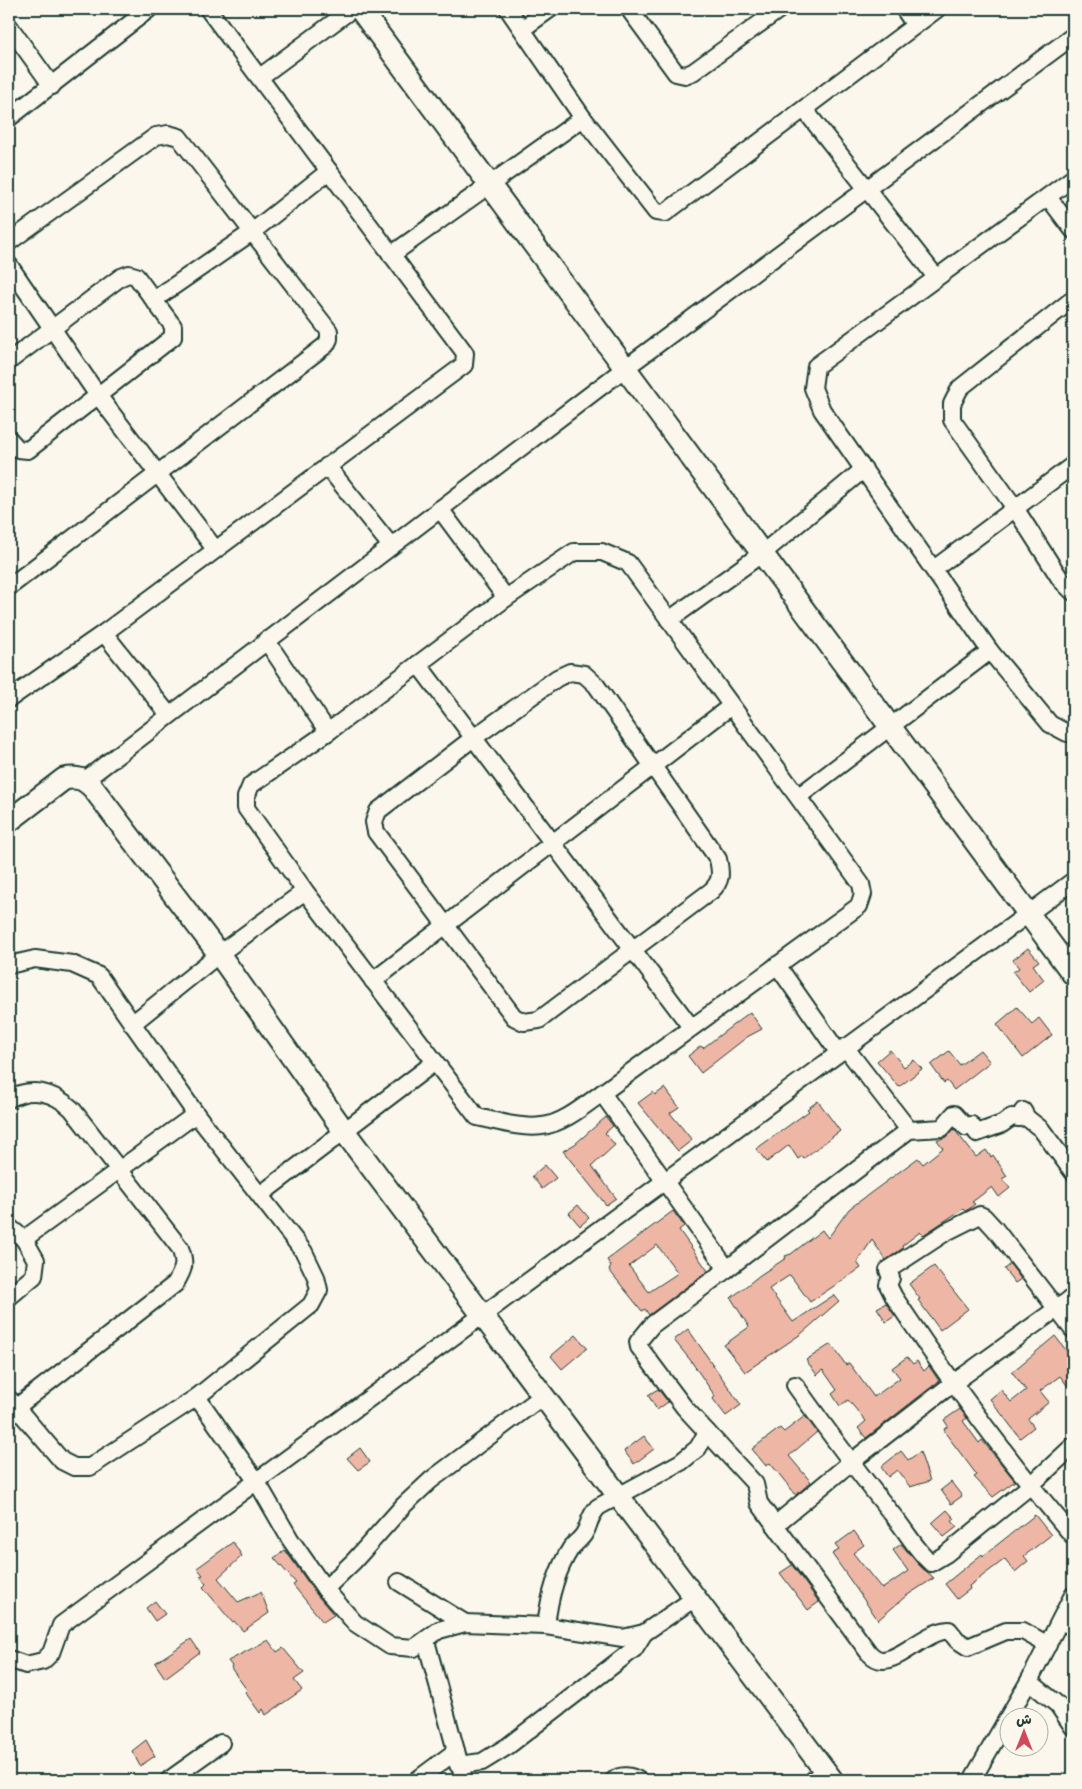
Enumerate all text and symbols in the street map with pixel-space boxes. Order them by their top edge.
north arrow [1000,1706,1050,1756]
text: ش [1016,1710,1032,1728]

